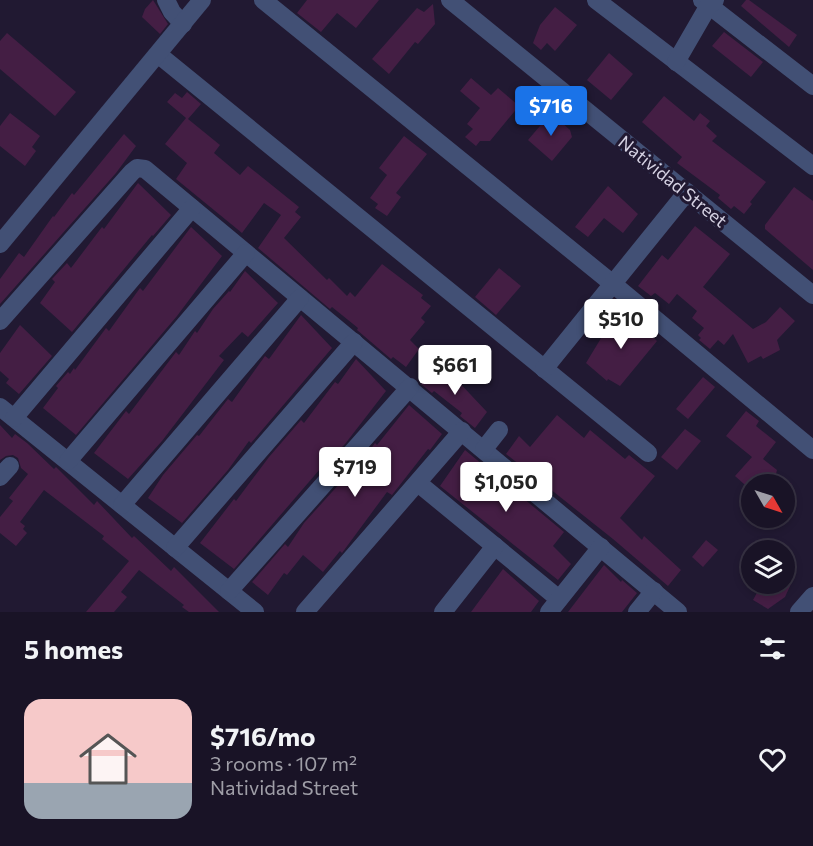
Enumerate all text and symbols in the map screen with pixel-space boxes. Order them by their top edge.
pin: $716 [515,86,587,137]
text: $716 [529,93,573,117]
street label: Natividad Street [614,130,732,232]
pin: $510 [585,299,657,350]
text: $510 [598,306,644,330]
pin: $661 [419,345,491,396]
text: $661 [432,352,478,376]
pin: $719 [319,447,391,498]
text: $719 [333,454,377,478]
pin: $1,050 [457,462,555,513]
text: $1,050 [474,469,538,493]
north arrow [741,474,795,528]
map controls [741,474,795,594]
button: layers [741,540,795,594]
icon: filters [756,632,789,665]
text: 5 homes [24,633,123,664]
text: $716/mo [210,720,316,751]
icon: home [72,723,144,795]
icon: heart [756,743,789,776]
text: 3 rooms · 107 m² [210,751,357,775]
text: Natividad Street [210,775,358,799]

